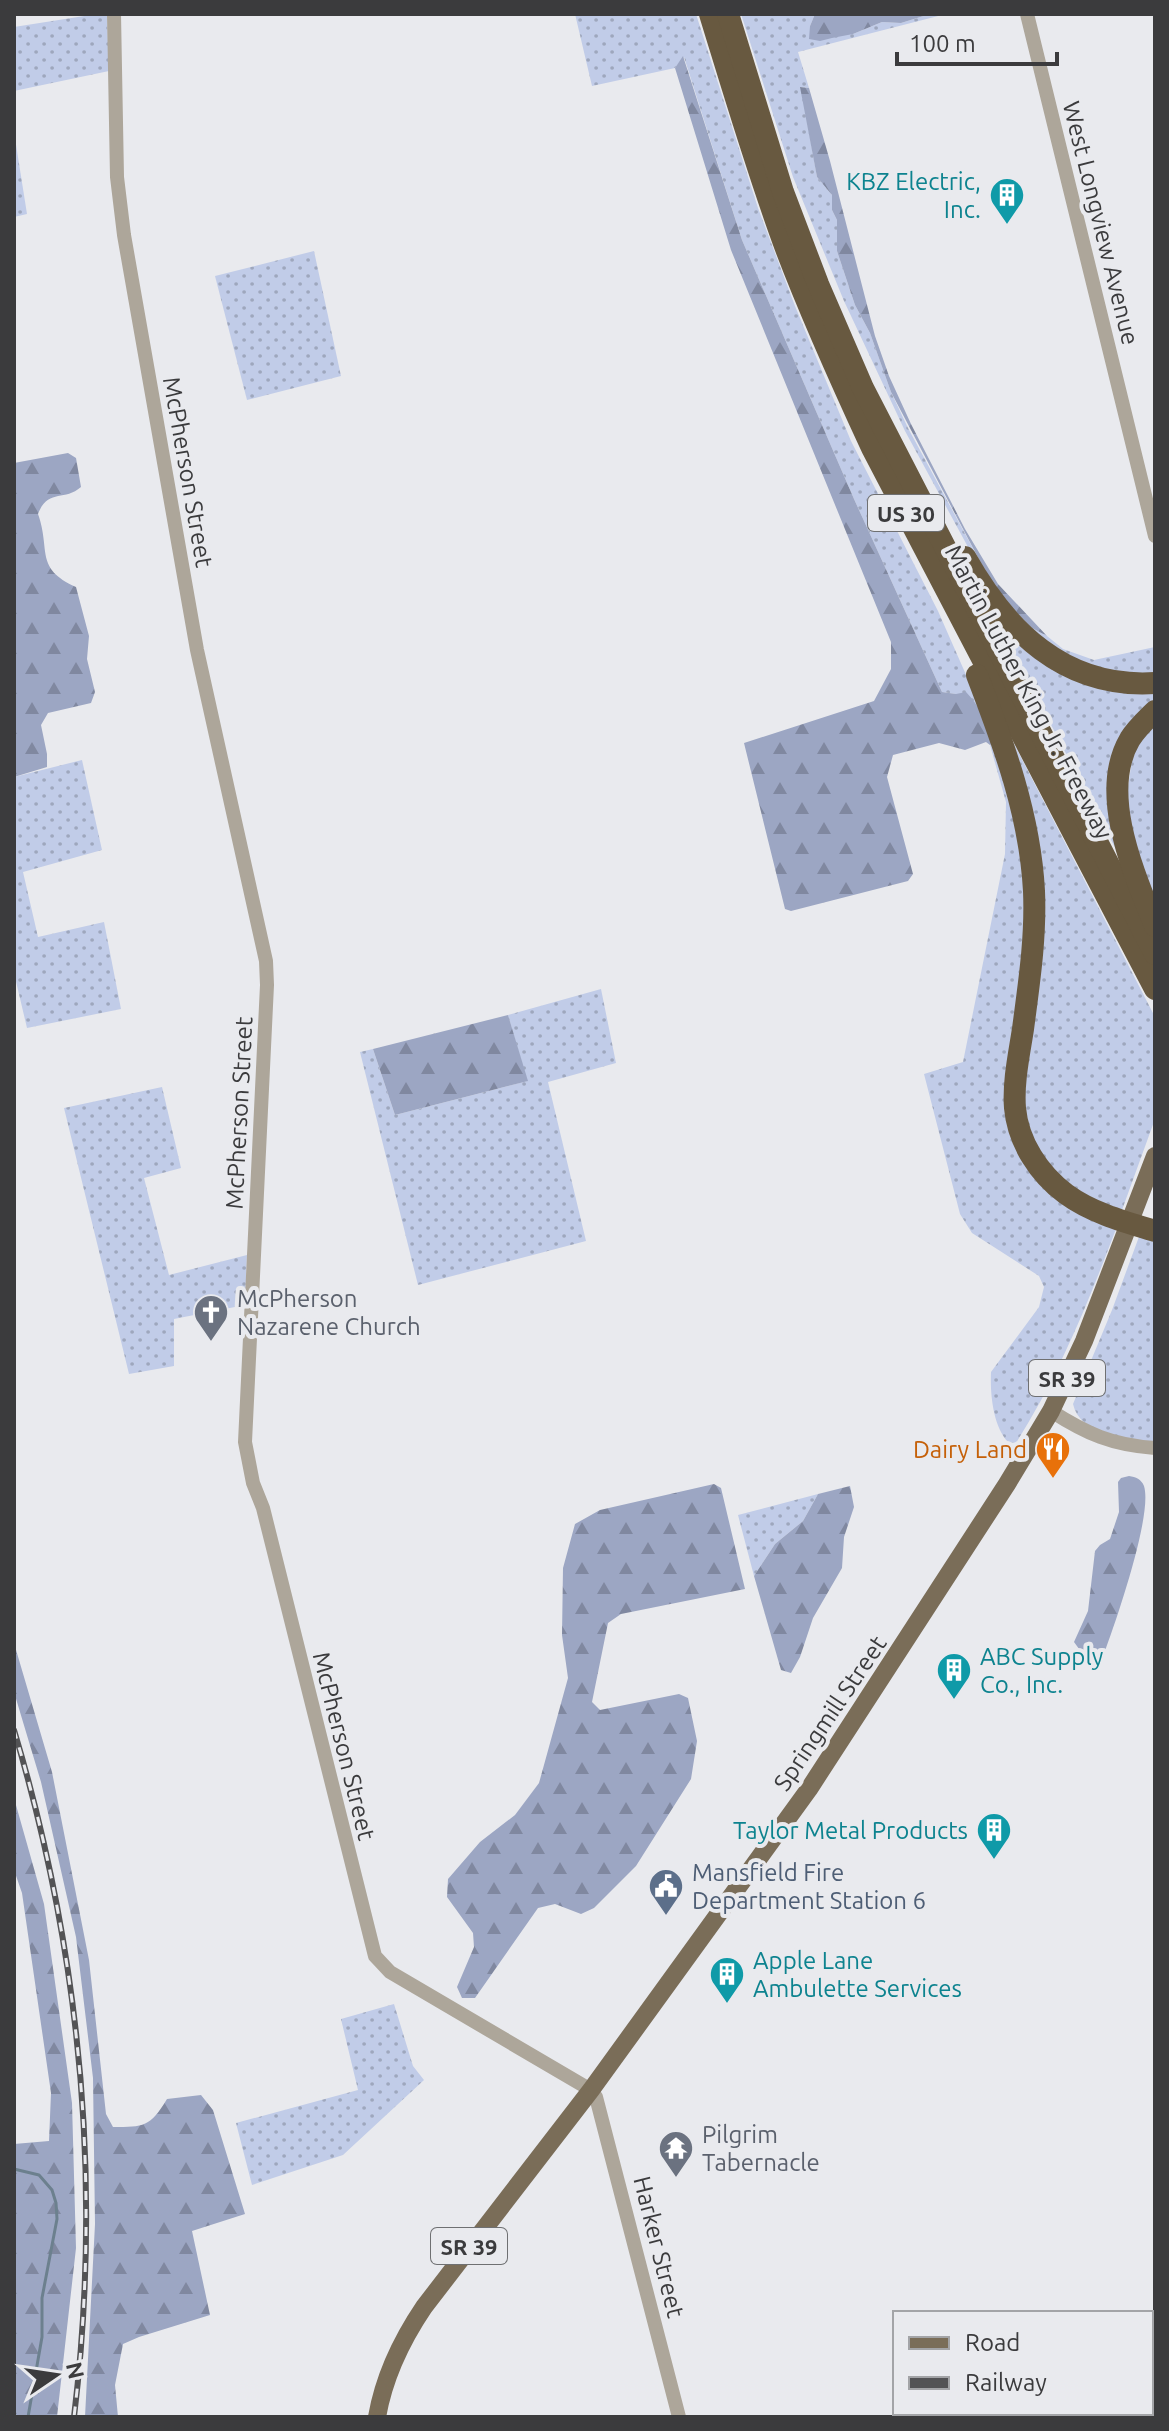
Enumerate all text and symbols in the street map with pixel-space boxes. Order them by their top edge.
scale bar [897,16,1057,66]
text: 100 m [909,30,976,57]
street label: West Longview Avenue [1058,98,1144,348]
place label: KBZ Electric, Inc. [846,168,981,223]
building icon: KBZ Electric, Inc. [988,176,1026,226]
street label: McPherson Street [158,375,218,570]
road number: US 30 [868,495,944,531]
street label: Martin Luther King Jr. Freeway [940,540,1118,844]
street label: McPherson Street [220,1015,258,1210]
place label: McPherson Nazarene Church [237,1285,421,1340]
church icon: McPherson Nazarene Church [192,1293,230,1343]
road number: SR 39 [1029,1360,1105,1396]
restaurant icon: Dairy Land [1034,1430,1072,1480]
place label: Dairy Land [913,1436,1027,1463]
street label: Springmill Street [768,1630,892,1795]
place label: ABC Supply Co., Inc. [980,1643,1104,1698]
street label: McPherson Street [308,1649,381,1843]
building icon: ABC Supply Co., Inc. [935,1651,973,1701]
building icon: Taylor Metal Products [975,1811,1013,1861]
place label: Taylor Metal Products [733,1817,968,1844]
place label: Mansfield Fire Department Station 6 [692,1859,926,1914]
public building icon: Mansfield Fire Department Station 6 [647,1867,685,1917]
place label: Apple Lane Ambulette Services [753,1947,962,2002]
building icon: Apple Lane Ambulette Services [708,1955,746,2005]
place label: Pilgrim Tabernacle [702,2121,820,2176]
temple icon: Pilgrim Tabernacle [657,2129,695,2179]
street label: Harker Street [628,2174,690,2321]
road number: SR 39 [431,2228,507,2264]
legend [893,2311,1153,2415]
text: Road [965,2329,1020,2356]
north arrow [16,2335,96,2415]
text: N [62,2360,90,2381]
text: Railway [965,2369,1047,2396]

